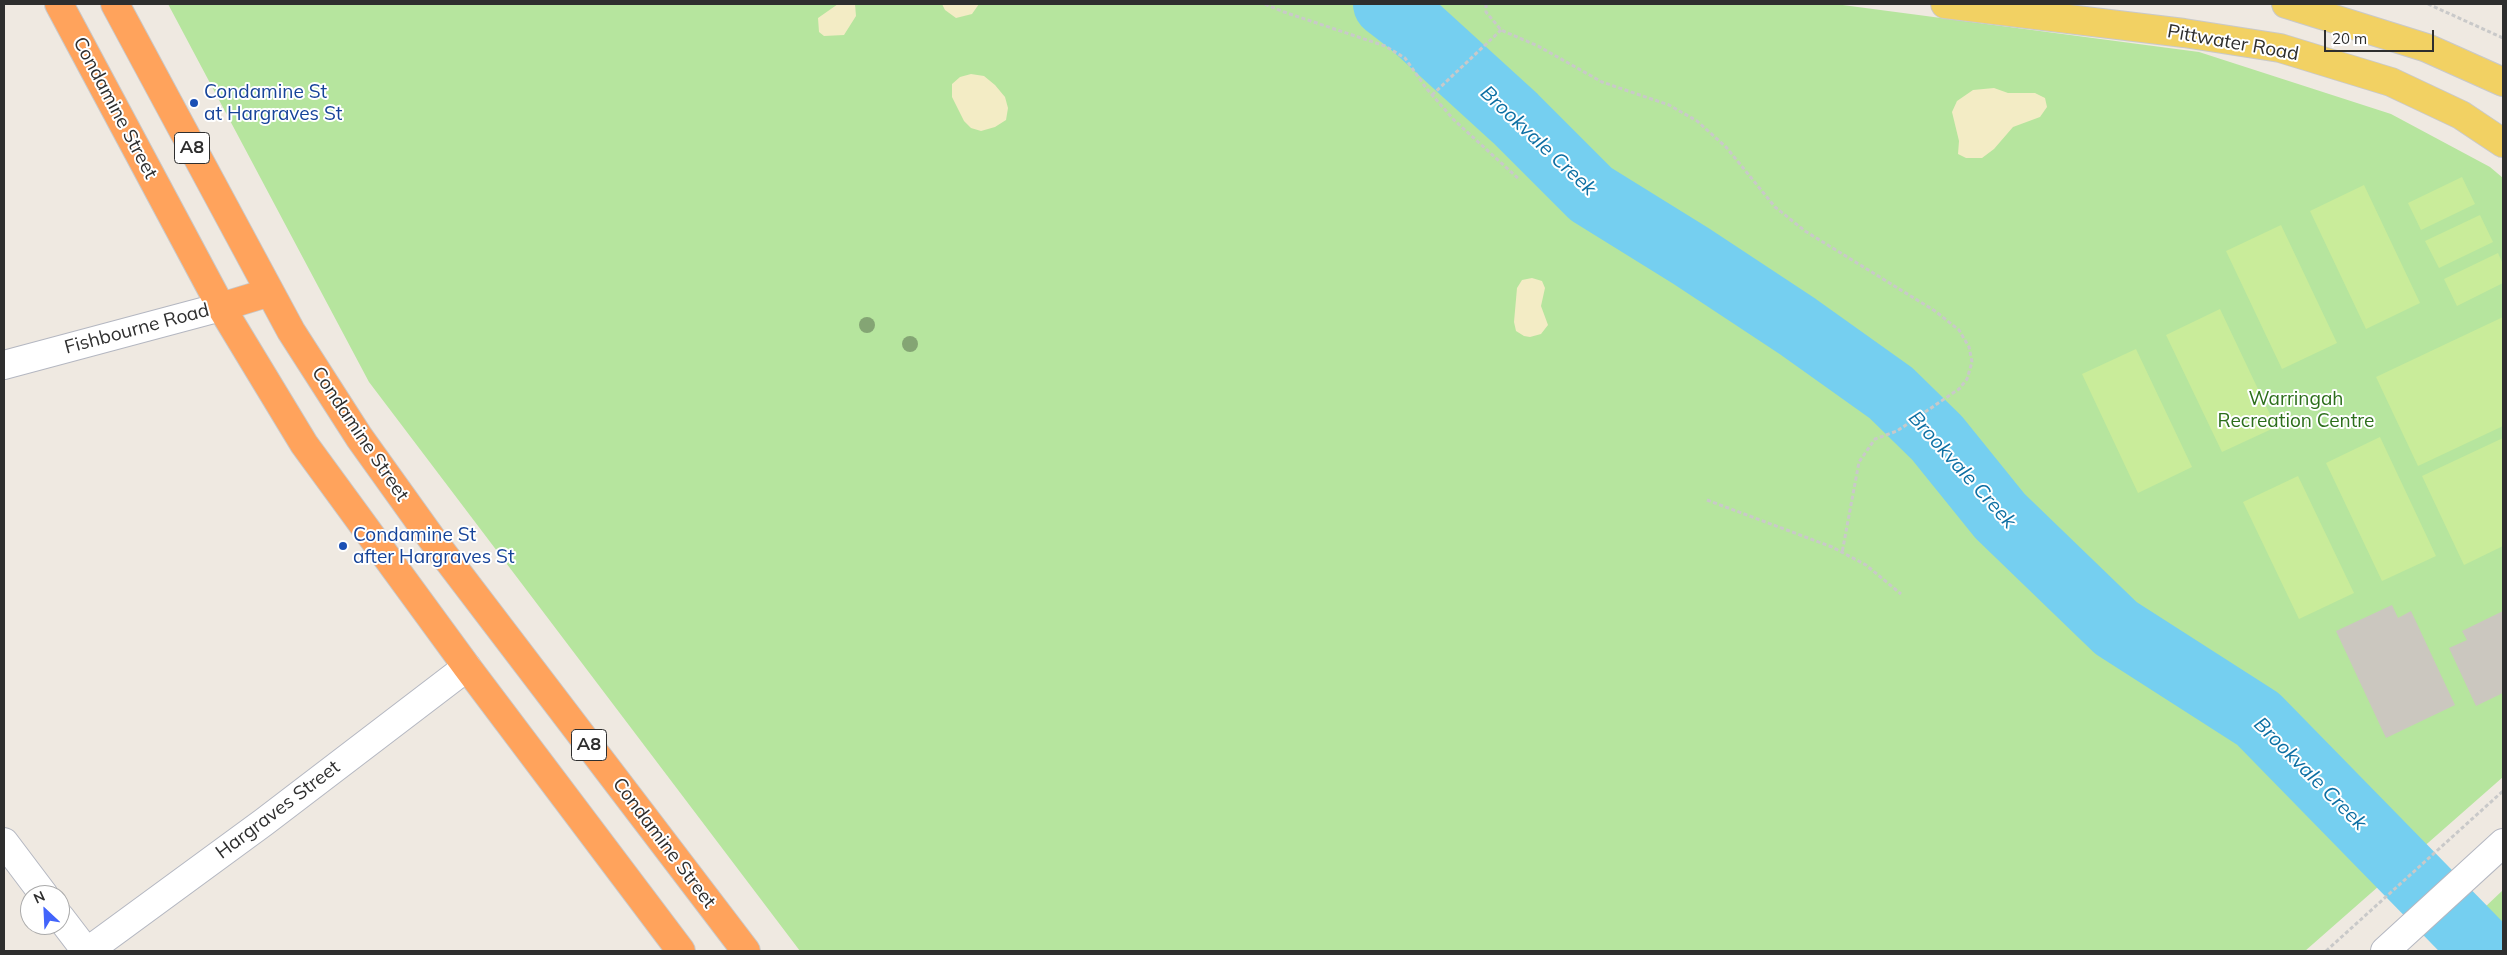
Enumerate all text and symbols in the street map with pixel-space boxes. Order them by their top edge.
street label: Pittwater Road [2165,20,2301,66]
scale bar [2327,20,2437,52]
text: 20 m [2332,29,2367,48]
street label: Condamine Street [68,33,162,183]
place label: Condamine St at Hargraves St [204,81,342,125]
water label: Brookvale Creek [1475,81,1601,201]
marker: Condamine St at Hargraves St [188,97,200,109]
road number: A8 [174,132,210,164]
street label: Fishbourne Road [62,299,212,359]
street label: Condamine Street [307,362,413,506]
park label: Warringah Recreation Centre [2218,388,2374,432]
water label: Brookvale Creek [1903,406,2021,534]
place label: Condamine St after Hargraves St [353,524,515,568]
marker: Condamine St after Hargraves St [337,540,349,552]
water label: Brookvale Creek [2249,713,2371,835]
road number: A8 [572,730,606,760]
street label: Hargraves Street [211,756,345,864]
street label: Condamine Street [608,773,720,913]
north arrow [20,885,70,935]
text: N [30,887,48,908]

